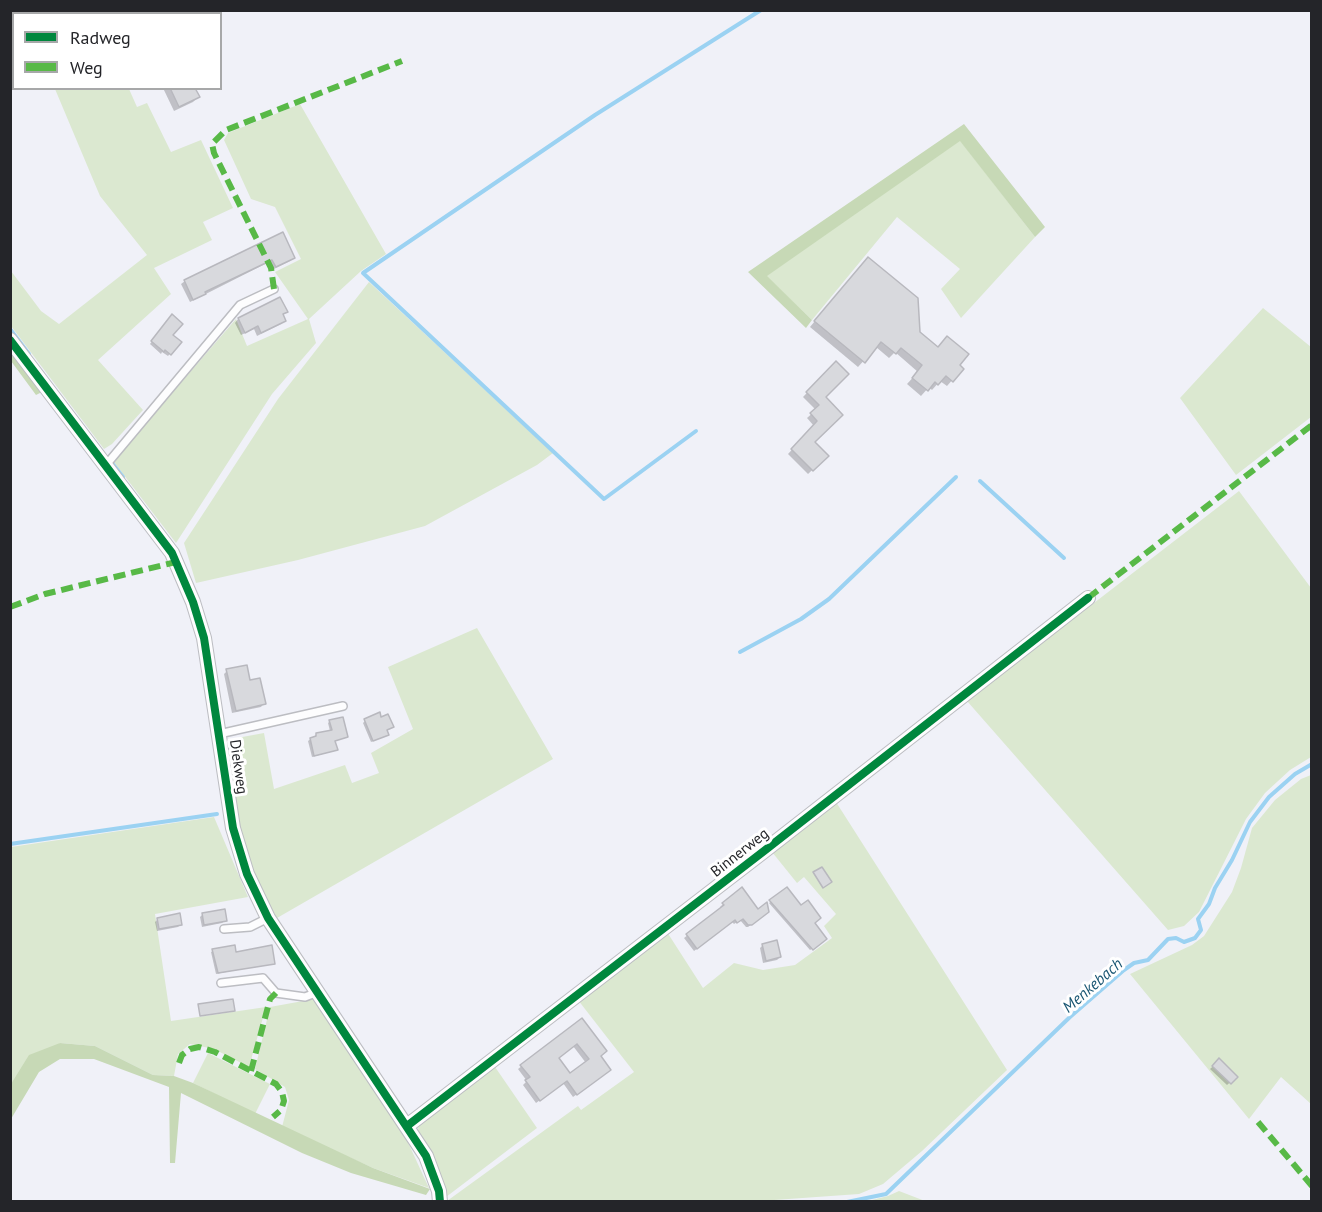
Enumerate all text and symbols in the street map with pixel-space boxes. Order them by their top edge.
legend [12,12,222,90]
text: Radweg [70,26,131,49]
text: Weg [70,56,103,79]
street label: Diekweg [225,739,251,795]
street label: Binnerweg [708,825,772,881]
water label: Menkebach [1059,955,1127,1017]

